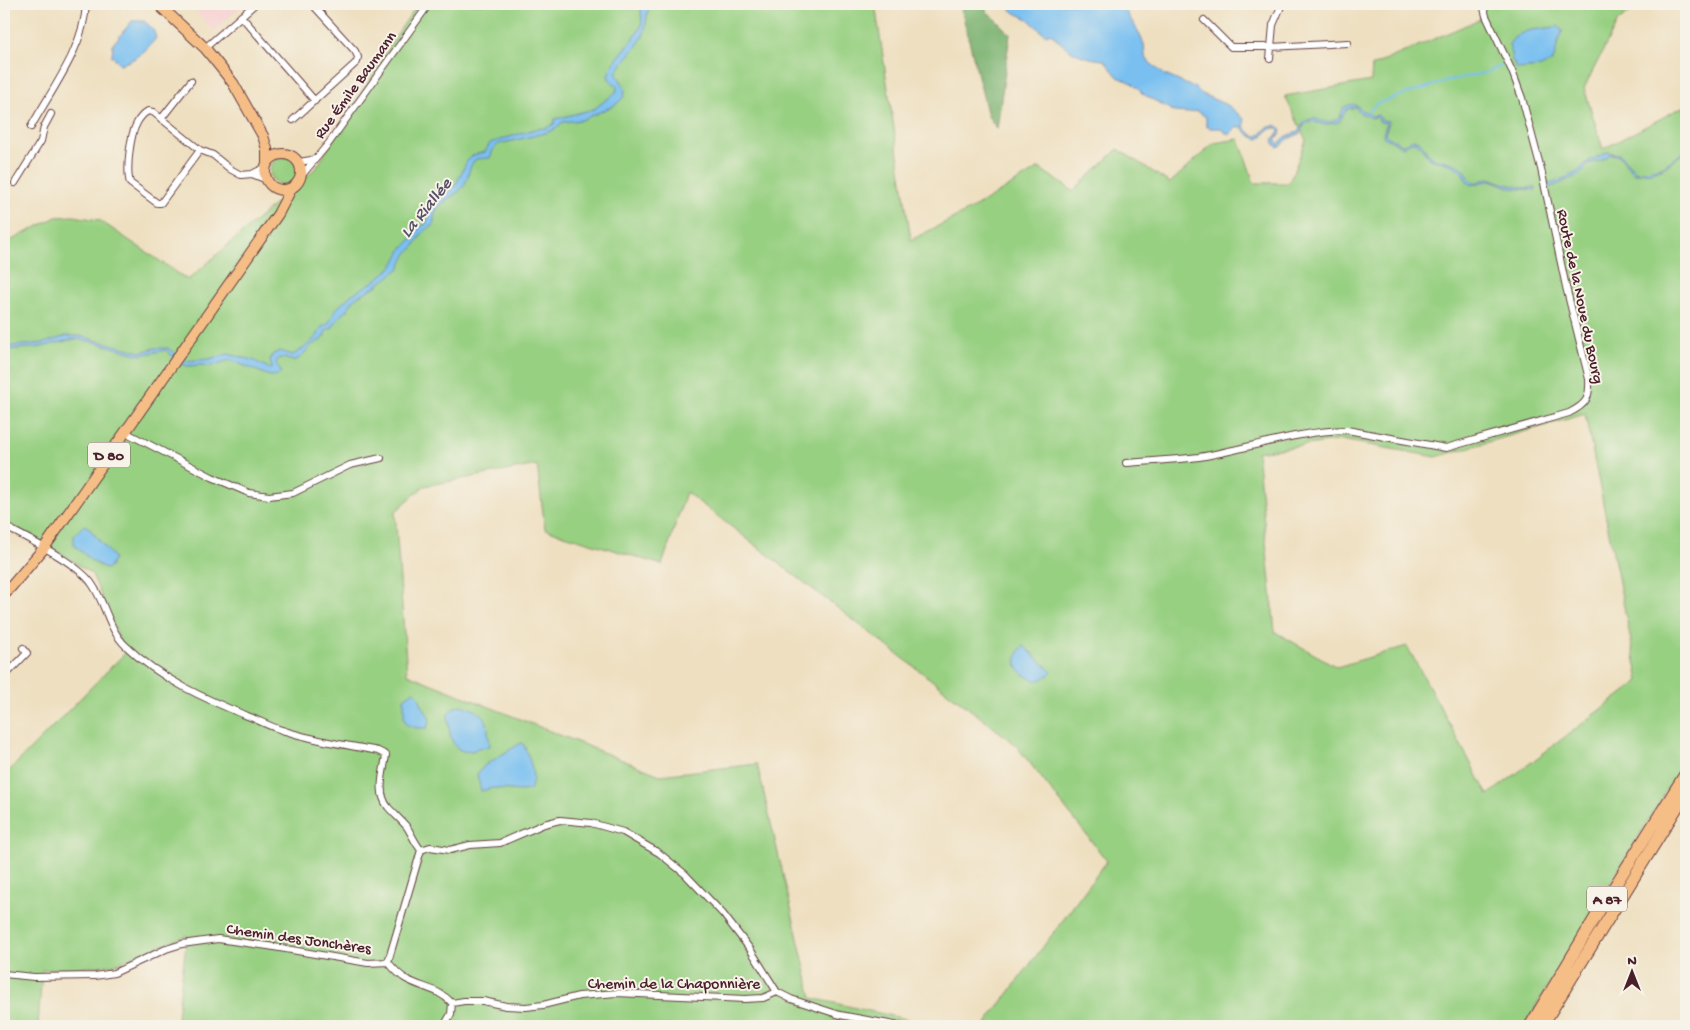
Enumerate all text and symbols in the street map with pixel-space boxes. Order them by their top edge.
street label: Rue Émile Baumann [311,28,402,144]
water label: La Riallée [397,174,458,243]
street label: Route de la Noue du Bourg [1551,208,1606,386]
road number: D 80 [88,442,130,468]
road number: A 87 [1587,886,1627,912]
street label: Chemin des Jonchères [225,921,373,960]
north arrow [1608,948,1658,998]
text: N [1627,953,1637,970]
street label: Chemin de la Chaponnière [588,976,761,995]

